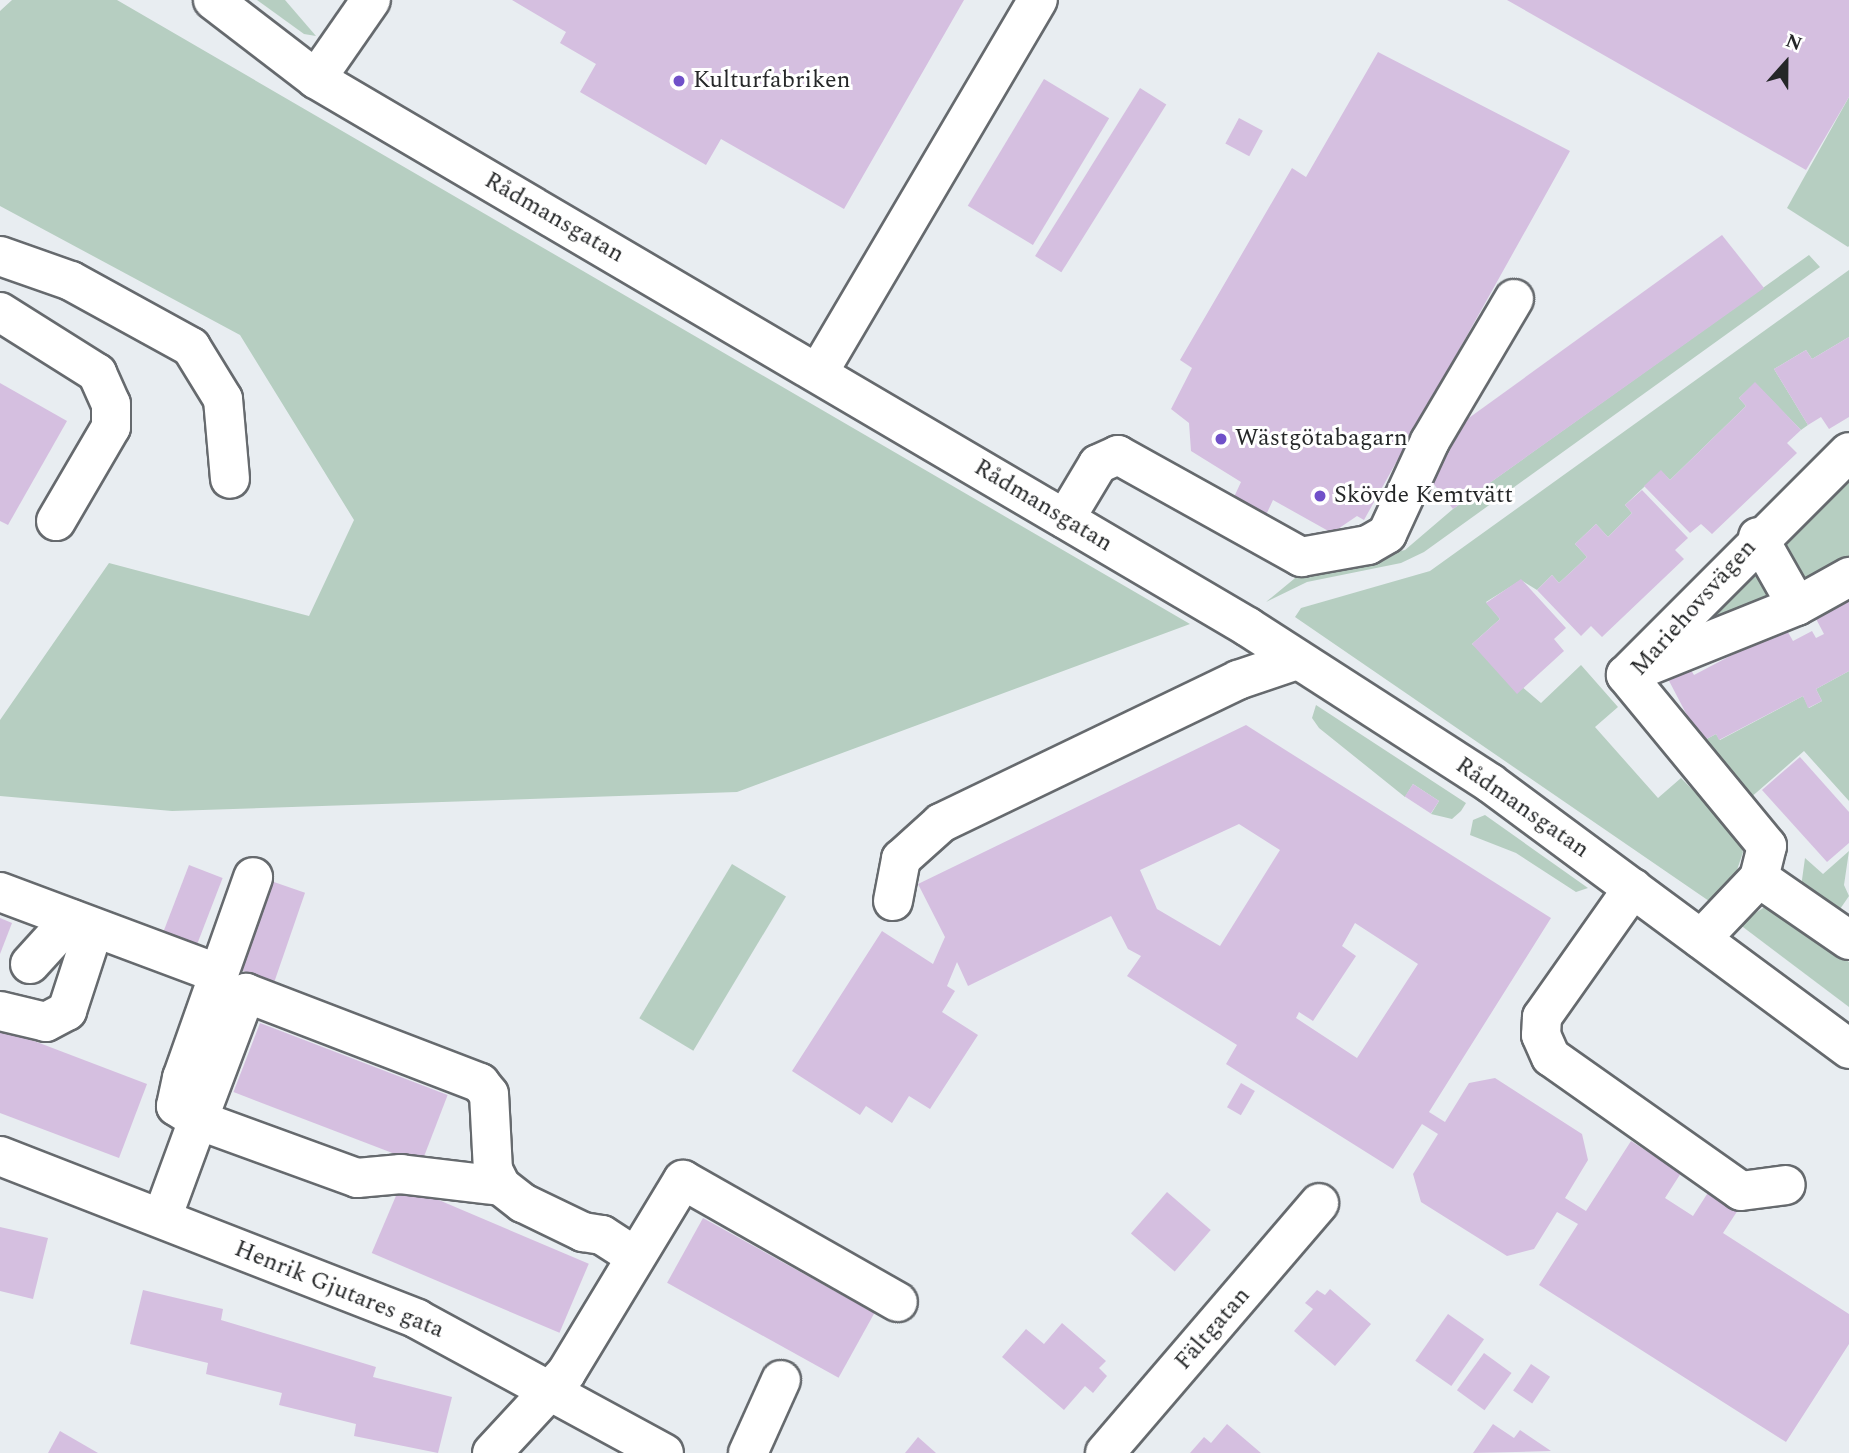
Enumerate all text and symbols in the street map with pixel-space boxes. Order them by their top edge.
text: N [1781,27,1806,59]
north arrow [1751,28,1821,98]
place label: Kulturfabriken [693,67,851,95]
marker: Kulturfabriken [671,73,687,89]
street label: Rådmansgatan [479,166,629,270]
place label: Wästgötabagarn [1235,425,1408,453]
marker: Wästgötabagarn [1213,431,1229,447]
street label: Rådmansgatan [969,453,1117,559]
place label: Skövde Kemtvätt [1334,482,1513,510]
marker: Skövde Kemtvätt [1312,488,1328,504]
street label: Mariehovsvägen [1625,534,1763,682]
street label: Rådmansgatan [1450,751,1594,865]
street label: Henrik Gjutares gata [230,1235,448,1345]
street label: Fältgatan [1169,1282,1257,1376]

